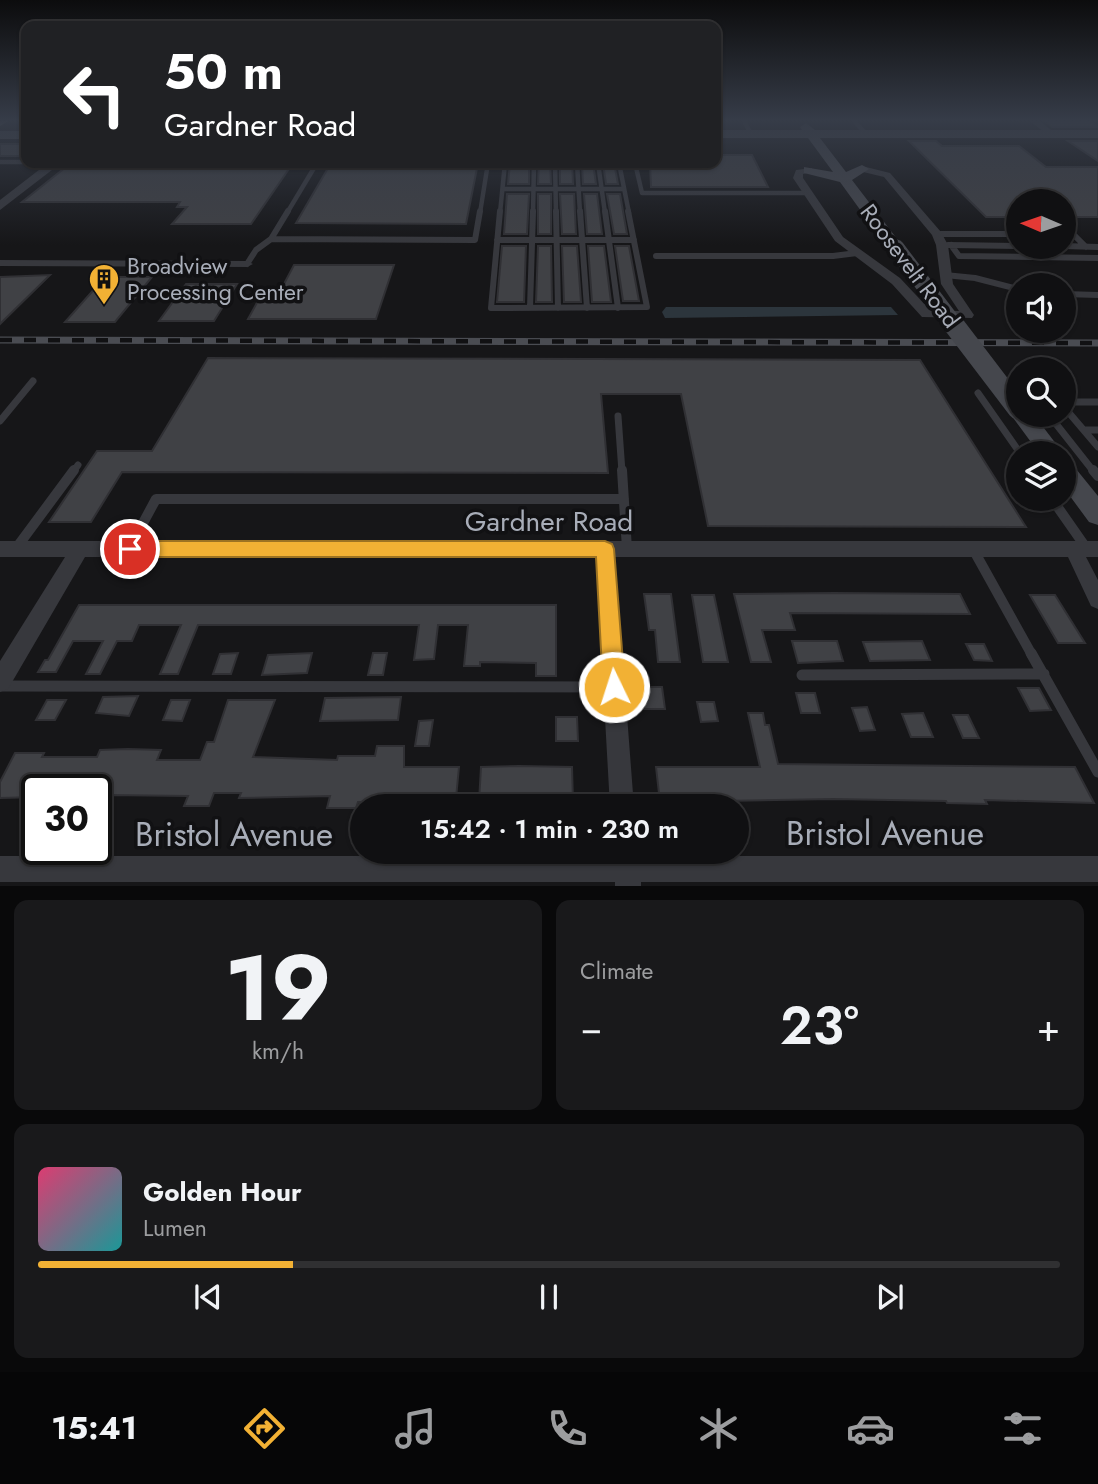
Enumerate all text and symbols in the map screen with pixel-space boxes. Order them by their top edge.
text: 50 m [164,37,283,107]
icon: left [49,49,140,140]
text: Gardner Road [164,102,356,148]
north arrow [1006,189,1076,259]
map controls [1006,189,1076,511]
street label: Roosevelt Road [852,197,968,335]
place label: Broadview Processing Center [127,249,304,309]
building icon: Broadview Processing Center [87,262,121,306]
button: sound [1006,273,1076,343]
button: search [1006,357,1076,427]
button: layers [1006,441,1076,511]
street label: Gardner Road [465,501,633,542]
pin [100,519,160,579]
icon: arrive [111,530,149,568]
position arrow [577,650,651,724]
speed limit sign: 30 [21,774,112,865]
text: 15:42 · 1 min · 230 m [420,810,679,848]
street label: Bristol Avenue [786,810,984,857]
street label: Bristol Avenue [135,811,333,858]
text: 19 [224,923,332,1054]
text: Climate [580,954,653,988]
text: 23° [780,988,859,1064]
text: − [580,1000,602,1055]
text: + [1037,1000,1060,1055]
text: km/h [252,1034,304,1068]
text: Golden Hour [143,1173,302,1211]
text: Lumen [143,1211,207,1245]
icon: previous [189,1278,227,1316]
icon: pause [530,1278,568,1316]
icon: next [871,1278,909,1316]
icon: directions [240,1404,289,1453]
icon: music [391,1404,440,1453]
icon: phone [543,1404,592,1453]
icon: climate [694,1404,743,1453]
icon: car [846,1404,895,1453]
icon: filters [998,1404,1047,1453]
text: 15:41 [51,1405,137,1451]

